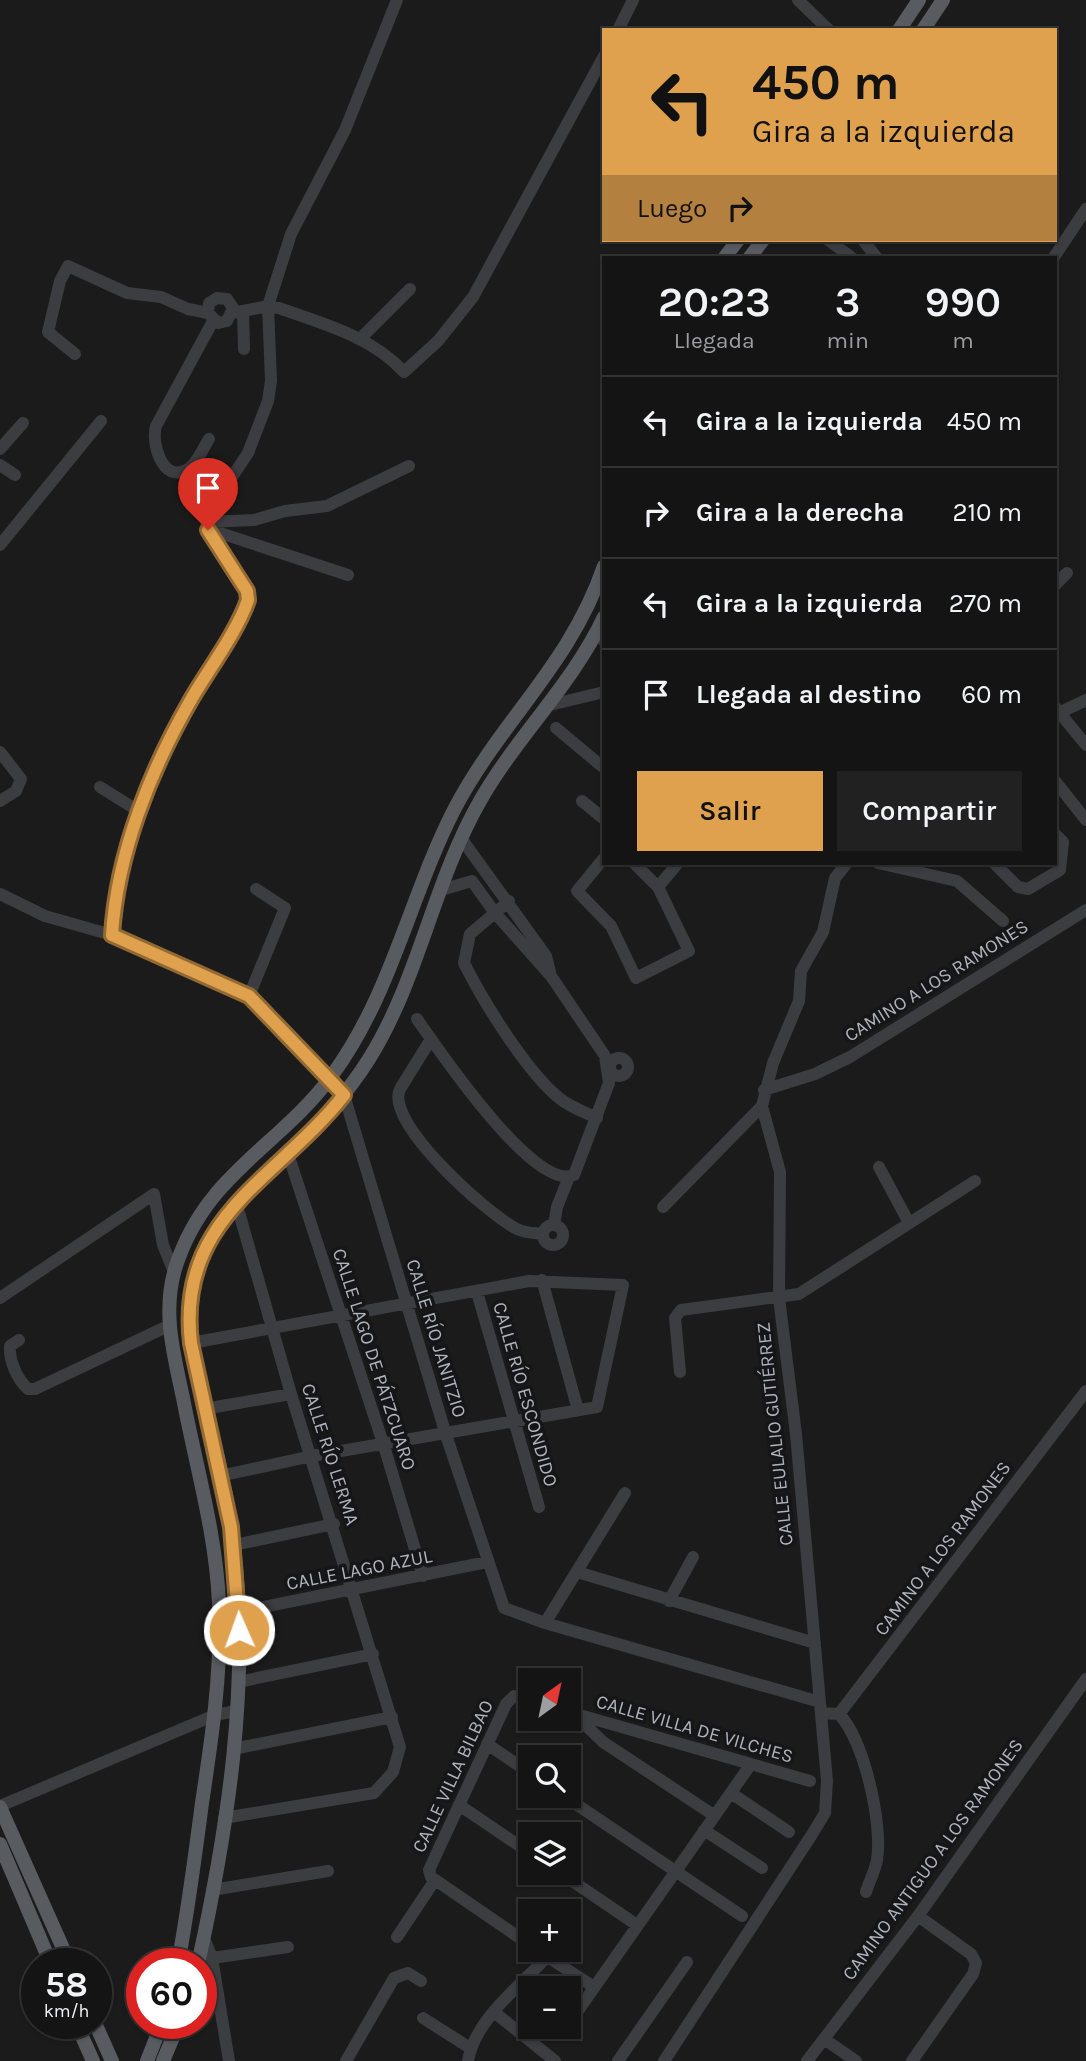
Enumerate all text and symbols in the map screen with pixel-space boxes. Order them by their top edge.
text: 450 m [752,54,900,111]
icon: left [637,56,728,147]
text: Gira a la izquierda [752,113,1015,150]
icon: right [721,189,759,227]
text: Luego [637,193,707,224]
text: 20:23 [658,277,771,327]
text: 3 [835,277,861,327]
text: 990 [925,277,1001,327]
text: Llegada [674,327,755,354]
text: min [827,327,869,354]
text: m [952,327,974,354]
icon: left [637,403,675,441]
text: Gira a la izquierda [696,406,923,437]
text: 450 m [947,406,1022,437]
pin [178,458,238,530]
icon: arrive [189,469,227,507]
icon: right [637,494,675,532]
text: Gira a la derecha [696,497,905,528]
text: 210 m [952,497,1022,528]
icon: left [637,585,675,623]
text: Gira a la izquierda [696,588,923,619]
text: 270 m [949,588,1022,619]
icon: arrive [637,676,675,714]
text: Llegada al destino [696,679,922,710]
text: 60 m [961,679,1022,710]
button: Salir [637,771,823,851]
button: Compartir [837,771,1022,851]
street label: CAMINO A LOS RAMONES [841,915,1032,1046]
street label: CALLE LAGO DE PÁTZCUARO [328,1245,421,1473]
street label: CALLE RÍO JANITZIO [401,1256,472,1420]
street label: CALLE RÍO ESCONDIDO [488,1299,563,1489]
street label: CALLE EULALIO GUTIÉRREZ [751,1321,798,1547]
street label: CALLE RÍO LERMA [297,1380,364,1528]
street label: CAMINO A LOS RAMONES [870,1457,1015,1640]
street label: CALLE LAGO AZUL [285,1545,434,1595]
position arrow [202,1593,276,1667]
north arrow [518,1668,581,1731]
map controls [518,1668,581,2039]
street label: CALLE VILLA DE VILCHES [594,1690,796,1768]
street label: CALLE VILLA BILBAO [408,1697,498,1856]
street label: CAMINO ANTIGUO A LOS RAMONES [838,1735,1028,1984]
button: search [518,1745,581,1808]
button: layers [518,1822,581,1885]
button: + [518,1899,581,1962]
speed limit sign: 60 [126,1948,217,2039]
text: 58 [45,1964,88,2005]
button: − [518,1976,581,2039]
text: km/h [44,2000,89,2022]

